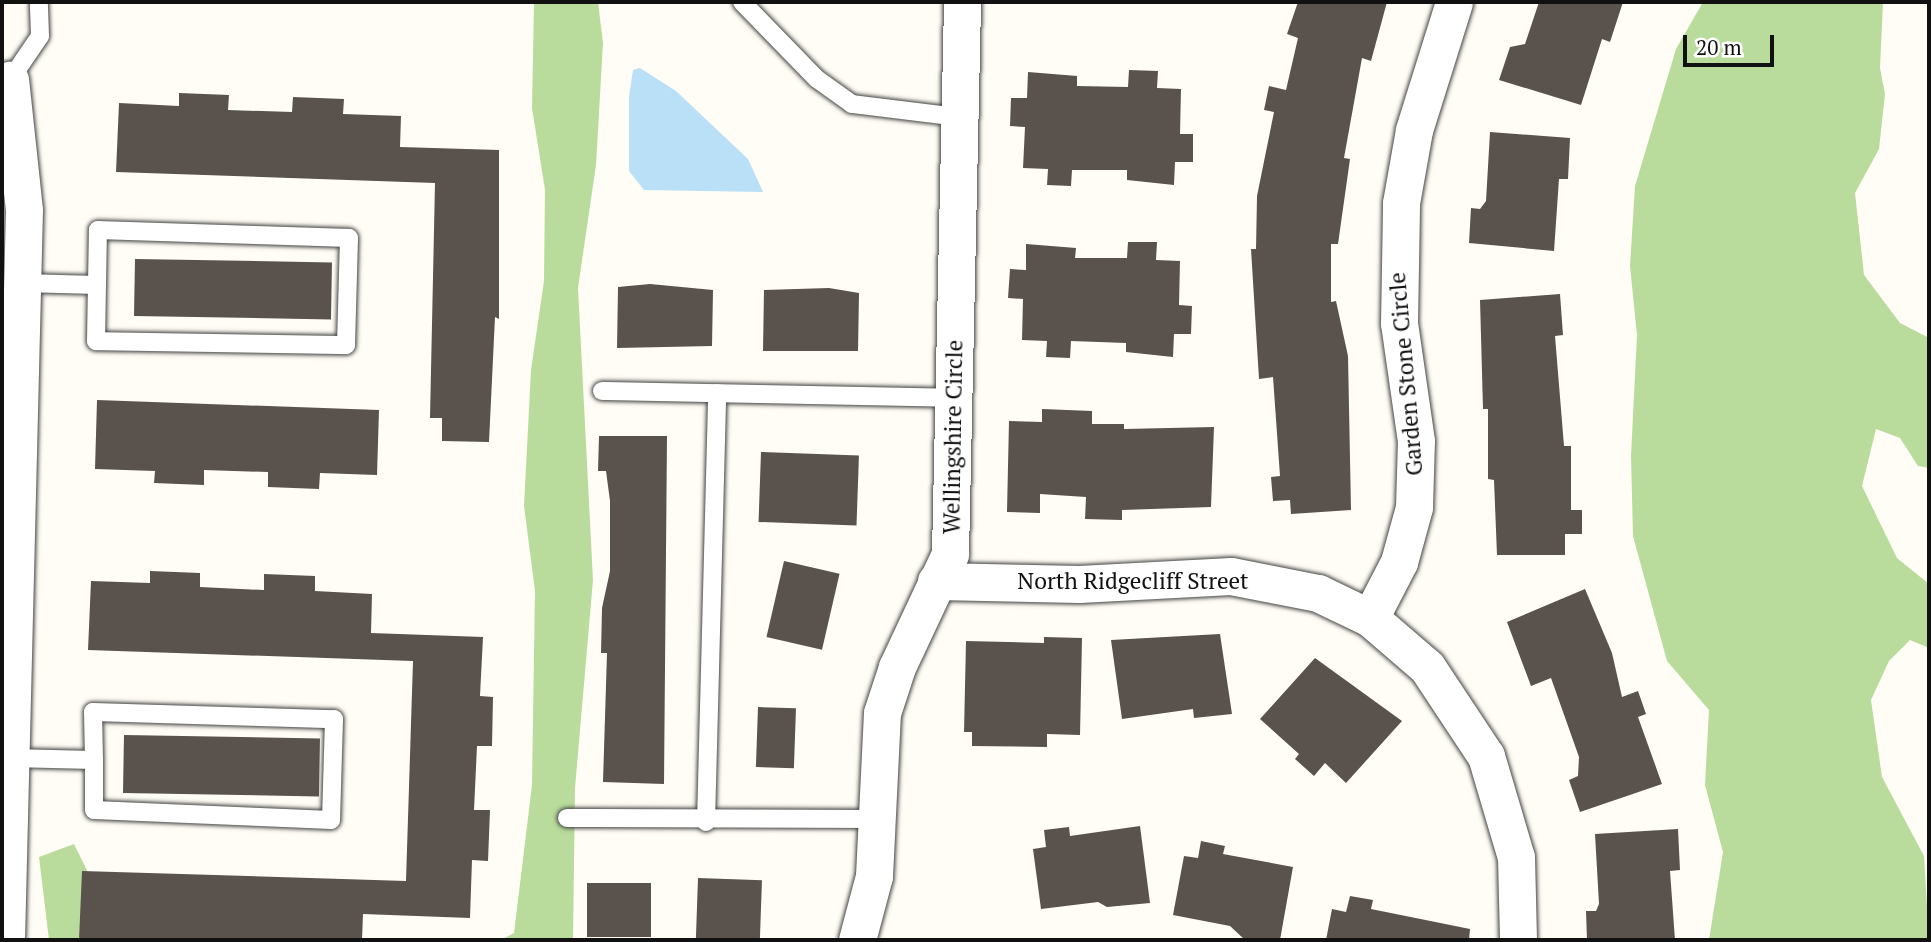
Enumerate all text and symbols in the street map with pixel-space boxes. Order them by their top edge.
scale bar [1686,21,1777,65]
text: 20 m [1696,33,1742,61]
street label: Garden Stone Circle [1383,271,1429,477]
street label: Wellingshire Circle [938,340,968,534]
street label: North Ridgecliff Street [1017,567,1249,595]

